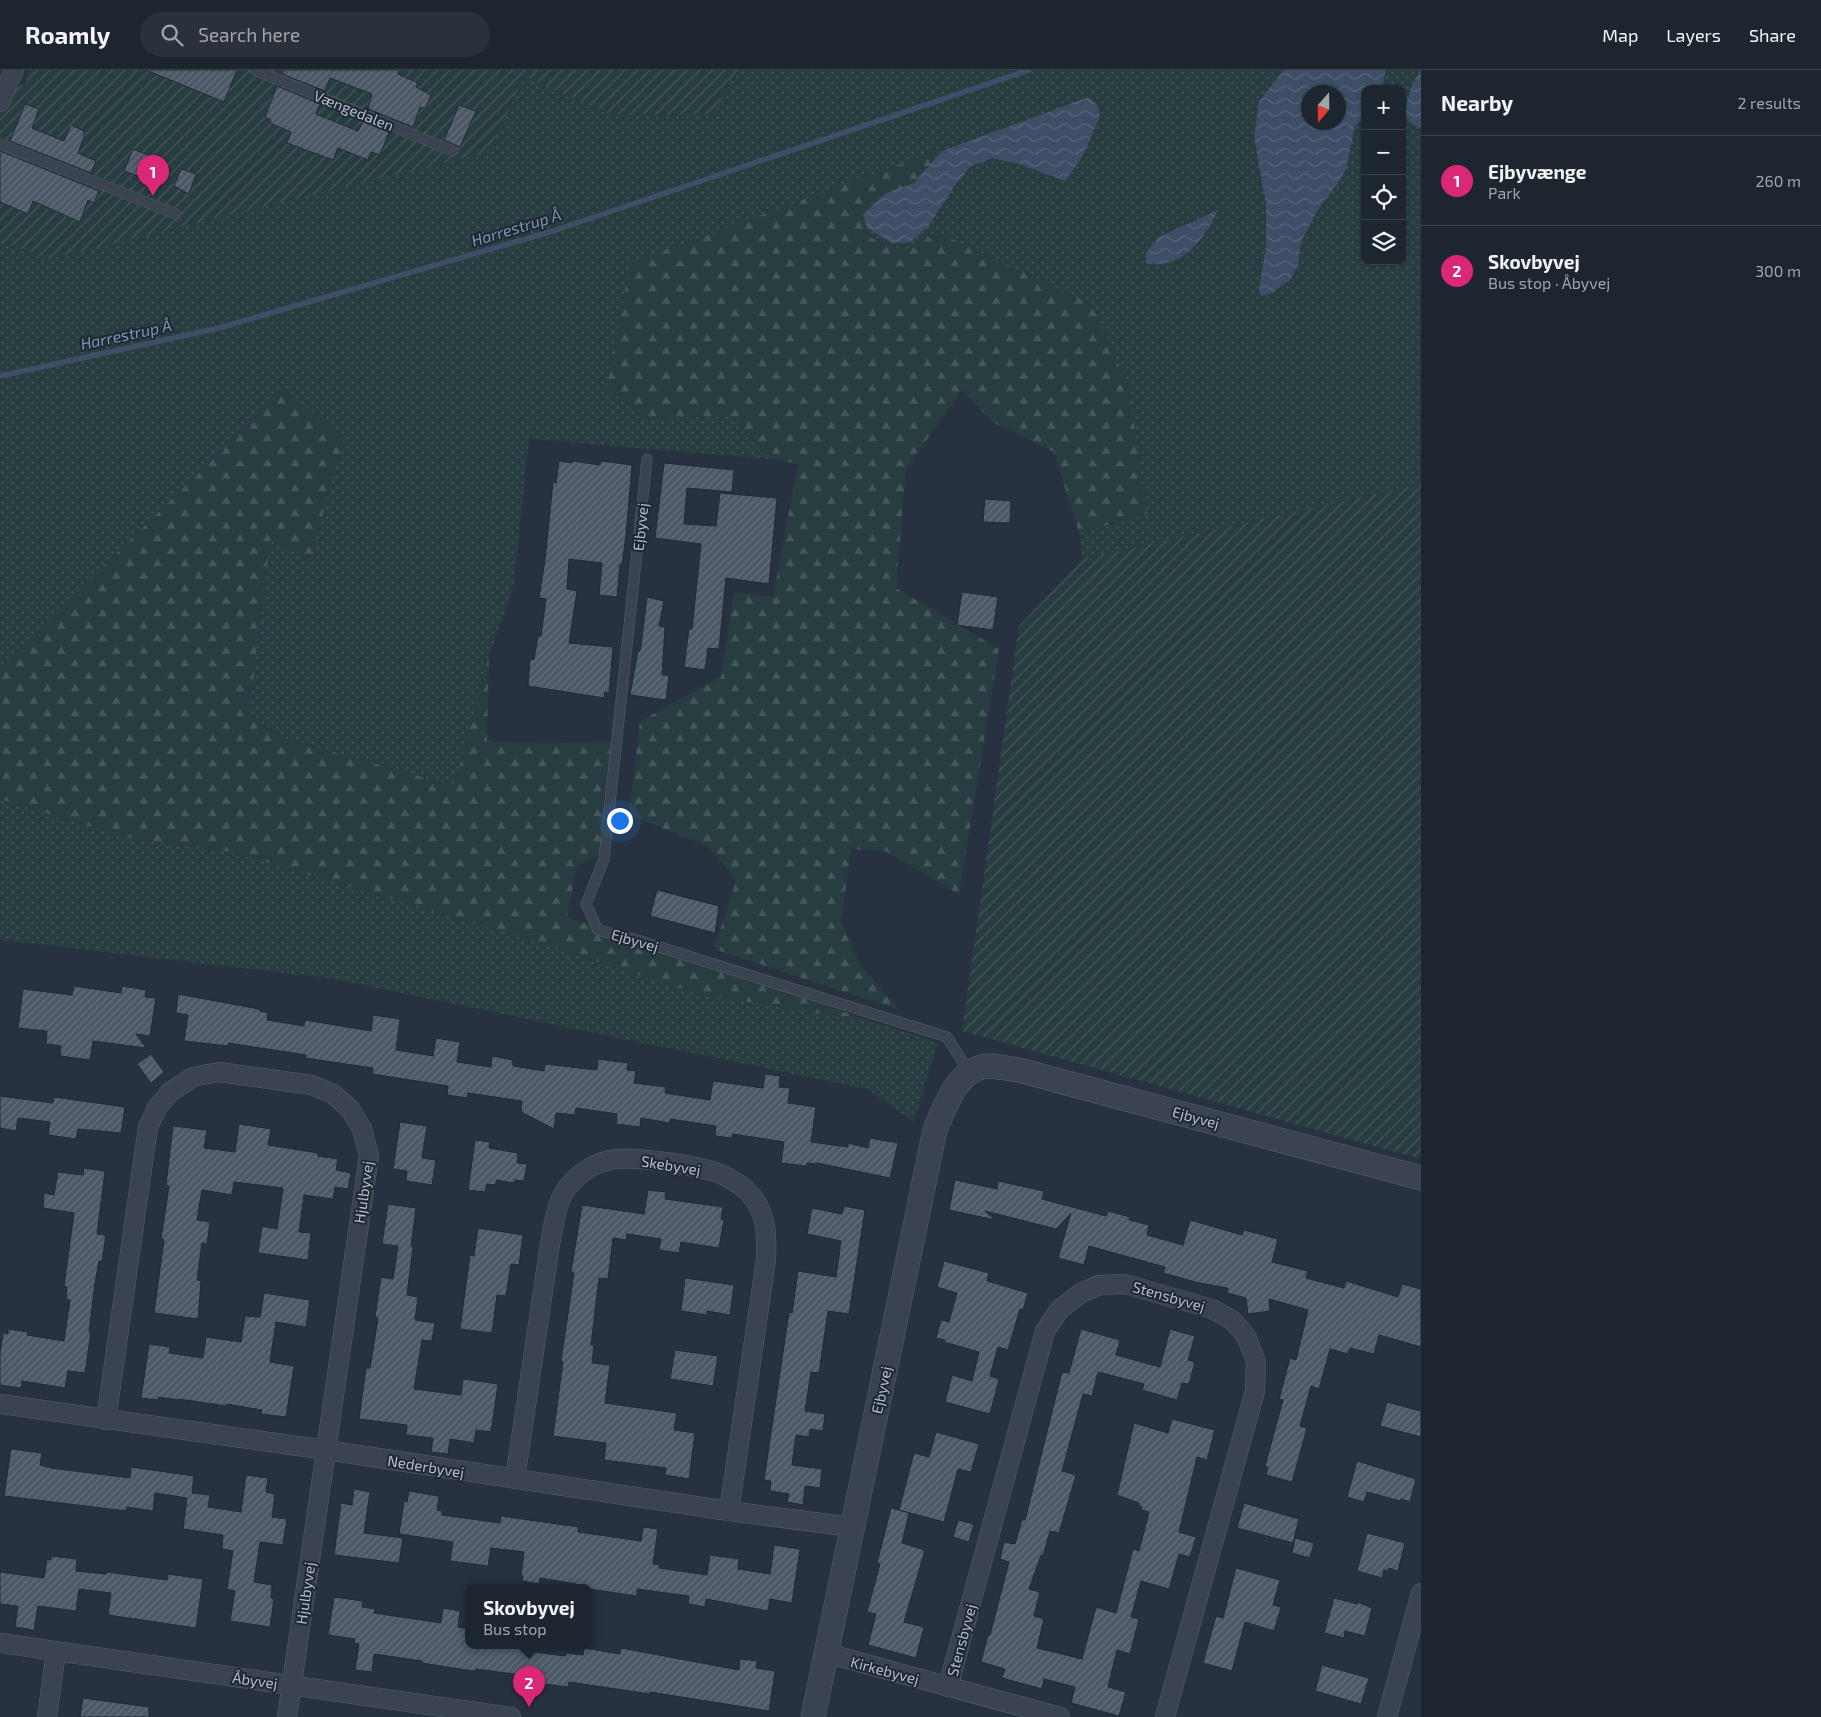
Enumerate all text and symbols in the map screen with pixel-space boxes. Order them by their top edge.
search box [140,12,490,57]
text: Roamly [25,20,110,49]
icon: search [158,21,186,49]
text: Search here [198,23,300,46]
text: Map [1602,24,1638,46]
text: Layers [1666,24,1721,46]
text: Share [1749,24,1796,46]
north arrow [1301,85,1346,130]
map controls [1361,85,1406,265]
button: + [1361,85,1406,130]
street label: Vængedalen [311,86,397,134]
text: Nearby [1441,90,1513,115]
text: 2 results [1738,93,1801,112]
button: − [1361,130,1406,175]
pin: 1 [137,155,169,196]
text: Ejbyvænge [1488,160,1587,183]
text: 1 [1454,171,1460,190]
text: 260 m [1756,171,1801,190]
button: locate [1361,175,1406,220]
text: Park [1488,183,1521,202]
water label: Harrestrup Å [469,204,563,250]
button: layers [1361,220,1406,265]
text: Skovbyvej [1488,250,1580,273]
text: 2 [1452,261,1462,280]
text: 300 m [1755,261,1801,280]
text: Bus stop · Åbyvej [1488,273,1610,292]
water label: Harrestrup Å [79,315,173,353]
street label: Ejbyvej [629,502,652,552]
your location [607,808,633,834]
street label: Ejbyvej [609,925,661,956]
street label: Ejbyvej [1170,1102,1222,1133]
street label: Skebyvej [640,1151,702,1180]
street label: Hjulbyvej [350,1160,377,1225]
street label: Stensbyvej [1130,1277,1207,1316]
street label: Ejbyvej [867,1365,896,1416]
street label: Nederbyvej [386,1451,466,1482]
street label: Hjulbyvej [292,1561,319,1626]
popup [465,1584,593,1649]
text: Skovbyvej [483,1596,575,1619]
street label: Stensbyvej [943,1602,980,1679]
text: Bus stop [483,1619,547,1638]
street label: Kirkebyvej [849,1652,921,1689]
pin: 2 [513,1666,545,1707]
street label: Åbyvej [231,1668,279,1693]

